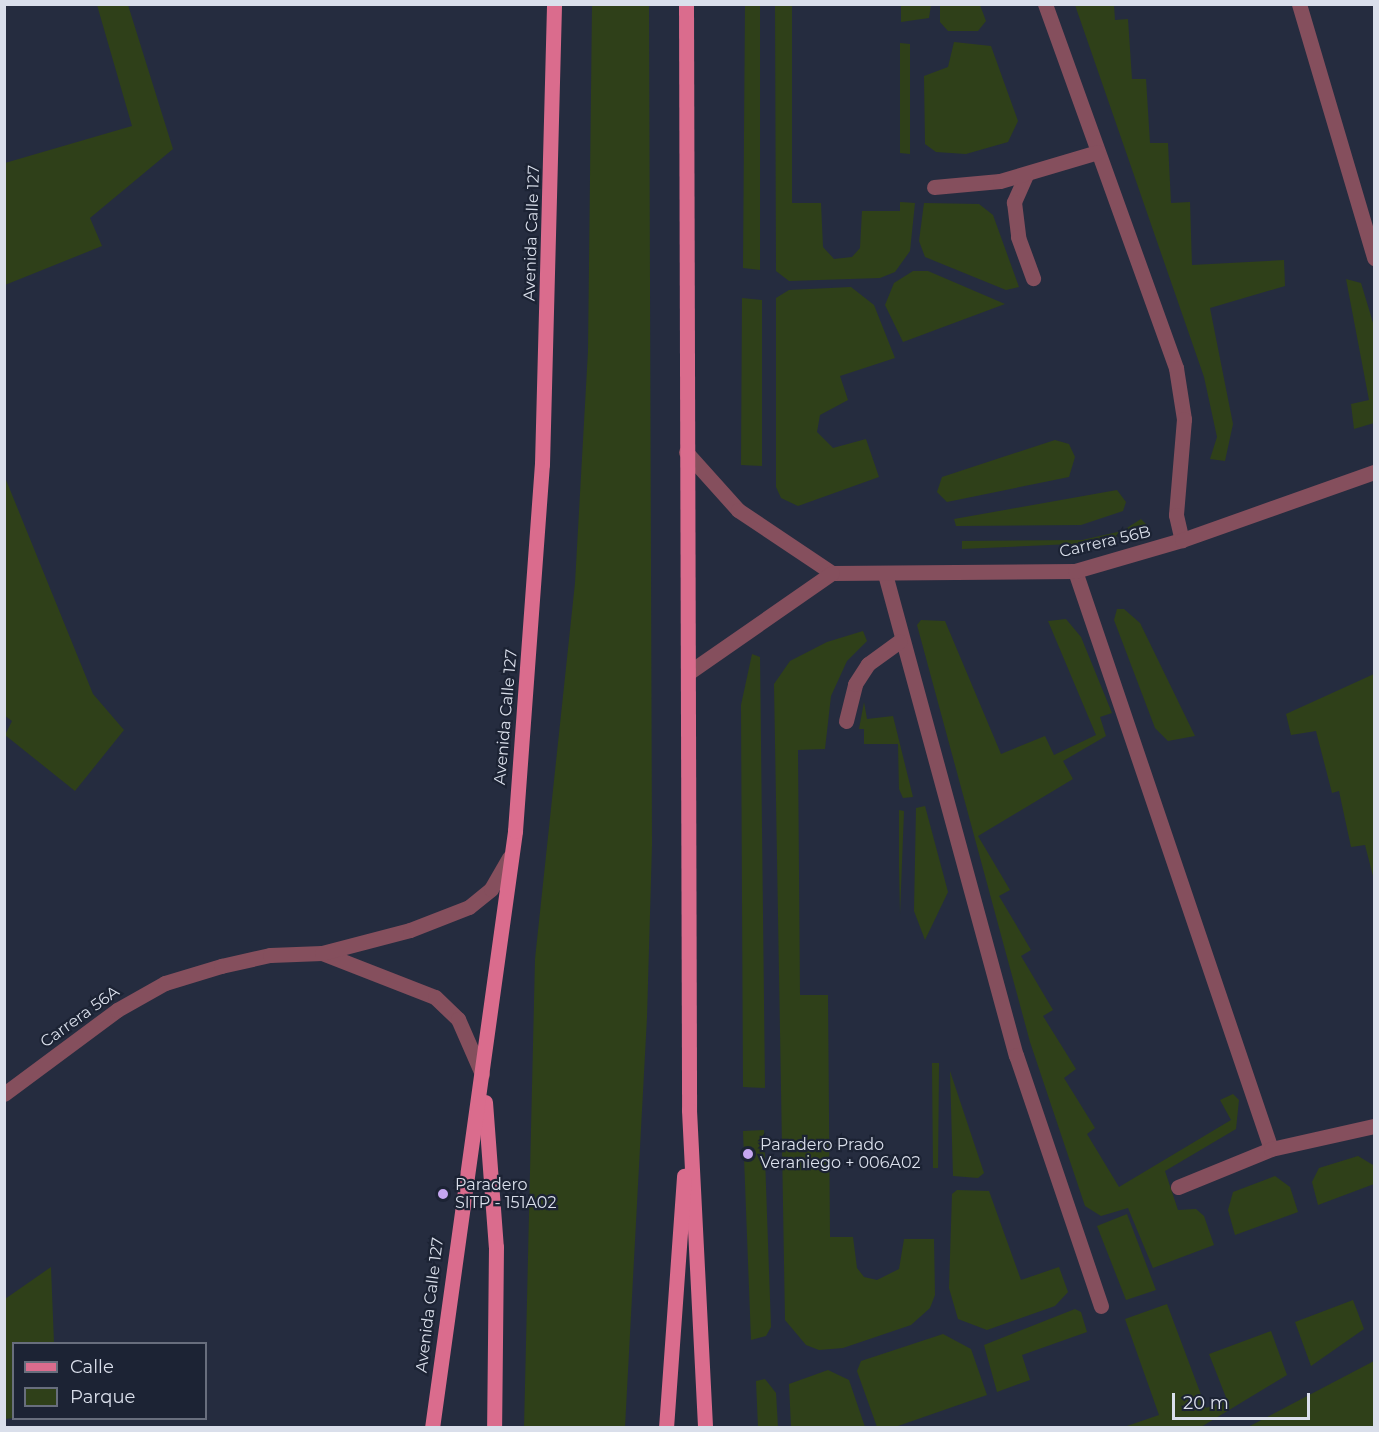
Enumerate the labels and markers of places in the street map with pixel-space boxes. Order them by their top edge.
place label: Paradero Prado Veraniego + 006A02 [760,1135,921,1173]
marker: Paradero Prado Veraniego + 006A02 [741,1147,755,1161]
place label: Paradero SITP - 151A02 [455,1175,556,1213]
marker: Paradero SITP - 151A02 [436,1187,450,1201]

